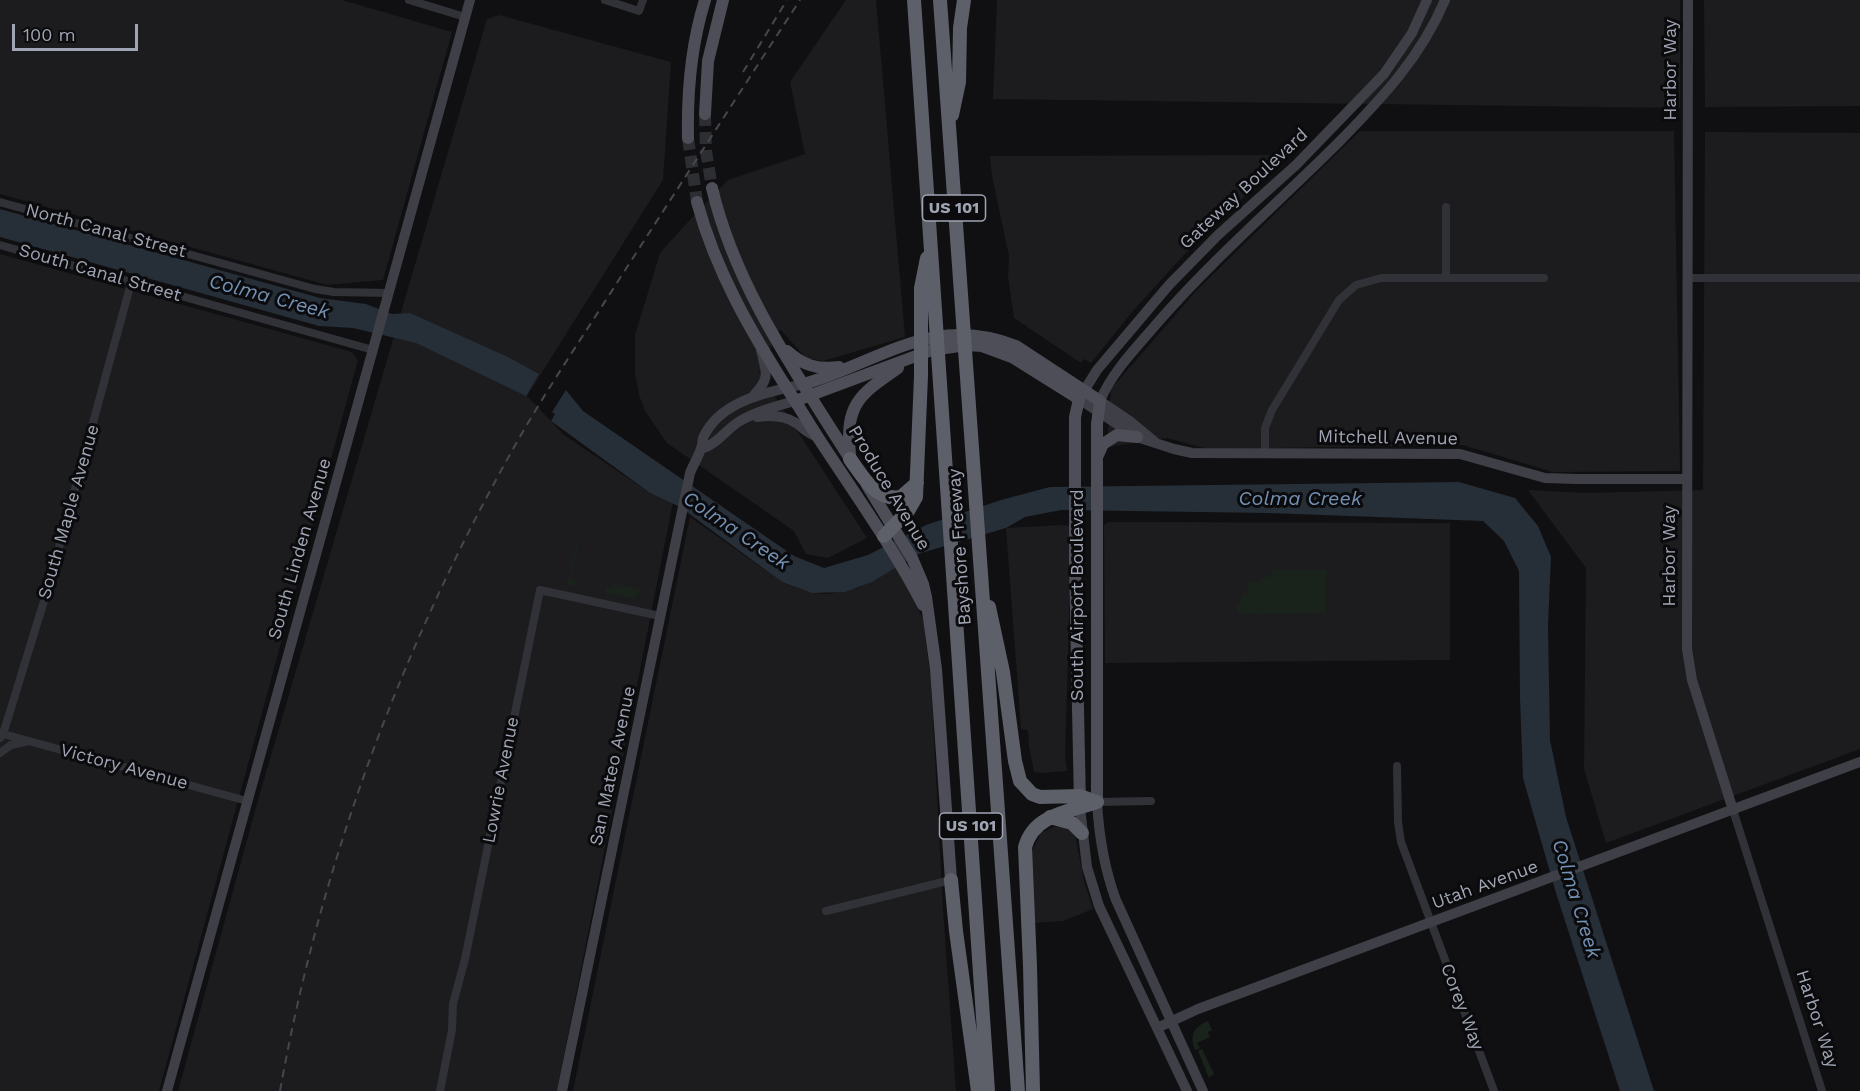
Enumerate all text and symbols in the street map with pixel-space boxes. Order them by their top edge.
scale bar [15,12,141,50]
street label: Harbor Way [1660,19,1682,121]
text: 100 m [23,24,76,45]
street label: Gateway Boulevard [1175,124,1313,254]
road number: US 101 [922,195,986,221]
street label: North Canal Street [23,199,189,263]
street label: South Canal Street [16,239,184,307]
water label: Colma Creek [206,269,332,325]
street label: South Maple Avenue [34,422,104,602]
street label: Produce Avenue [843,422,935,554]
street label: Mitchell Avenue [1318,426,1458,450]
street label: South Linden Avenue [264,456,336,642]
street label: Bayshore Freeway [944,468,976,626]
water label: Colma Creek [678,487,794,575]
water label: Colma Creek [1238,487,1362,511]
street label: South Airport Boulevard [1067,489,1089,701]
street label: Harbor Way [1659,505,1681,607]
street label: San Mateo Avenue [586,684,640,848]
street label: Lowrie Avenue [478,715,524,845]
street label: Victory Avenue [58,740,190,794]
road number: US 101 [940,813,1002,839]
water label: Colma Creek [1546,836,1606,962]
street label: Utah Avenue [1429,856,1541,914]
street label: Corey Way [1436,961,1488,1053]
street label: Harbor Way [1791,967,1843,1071]

